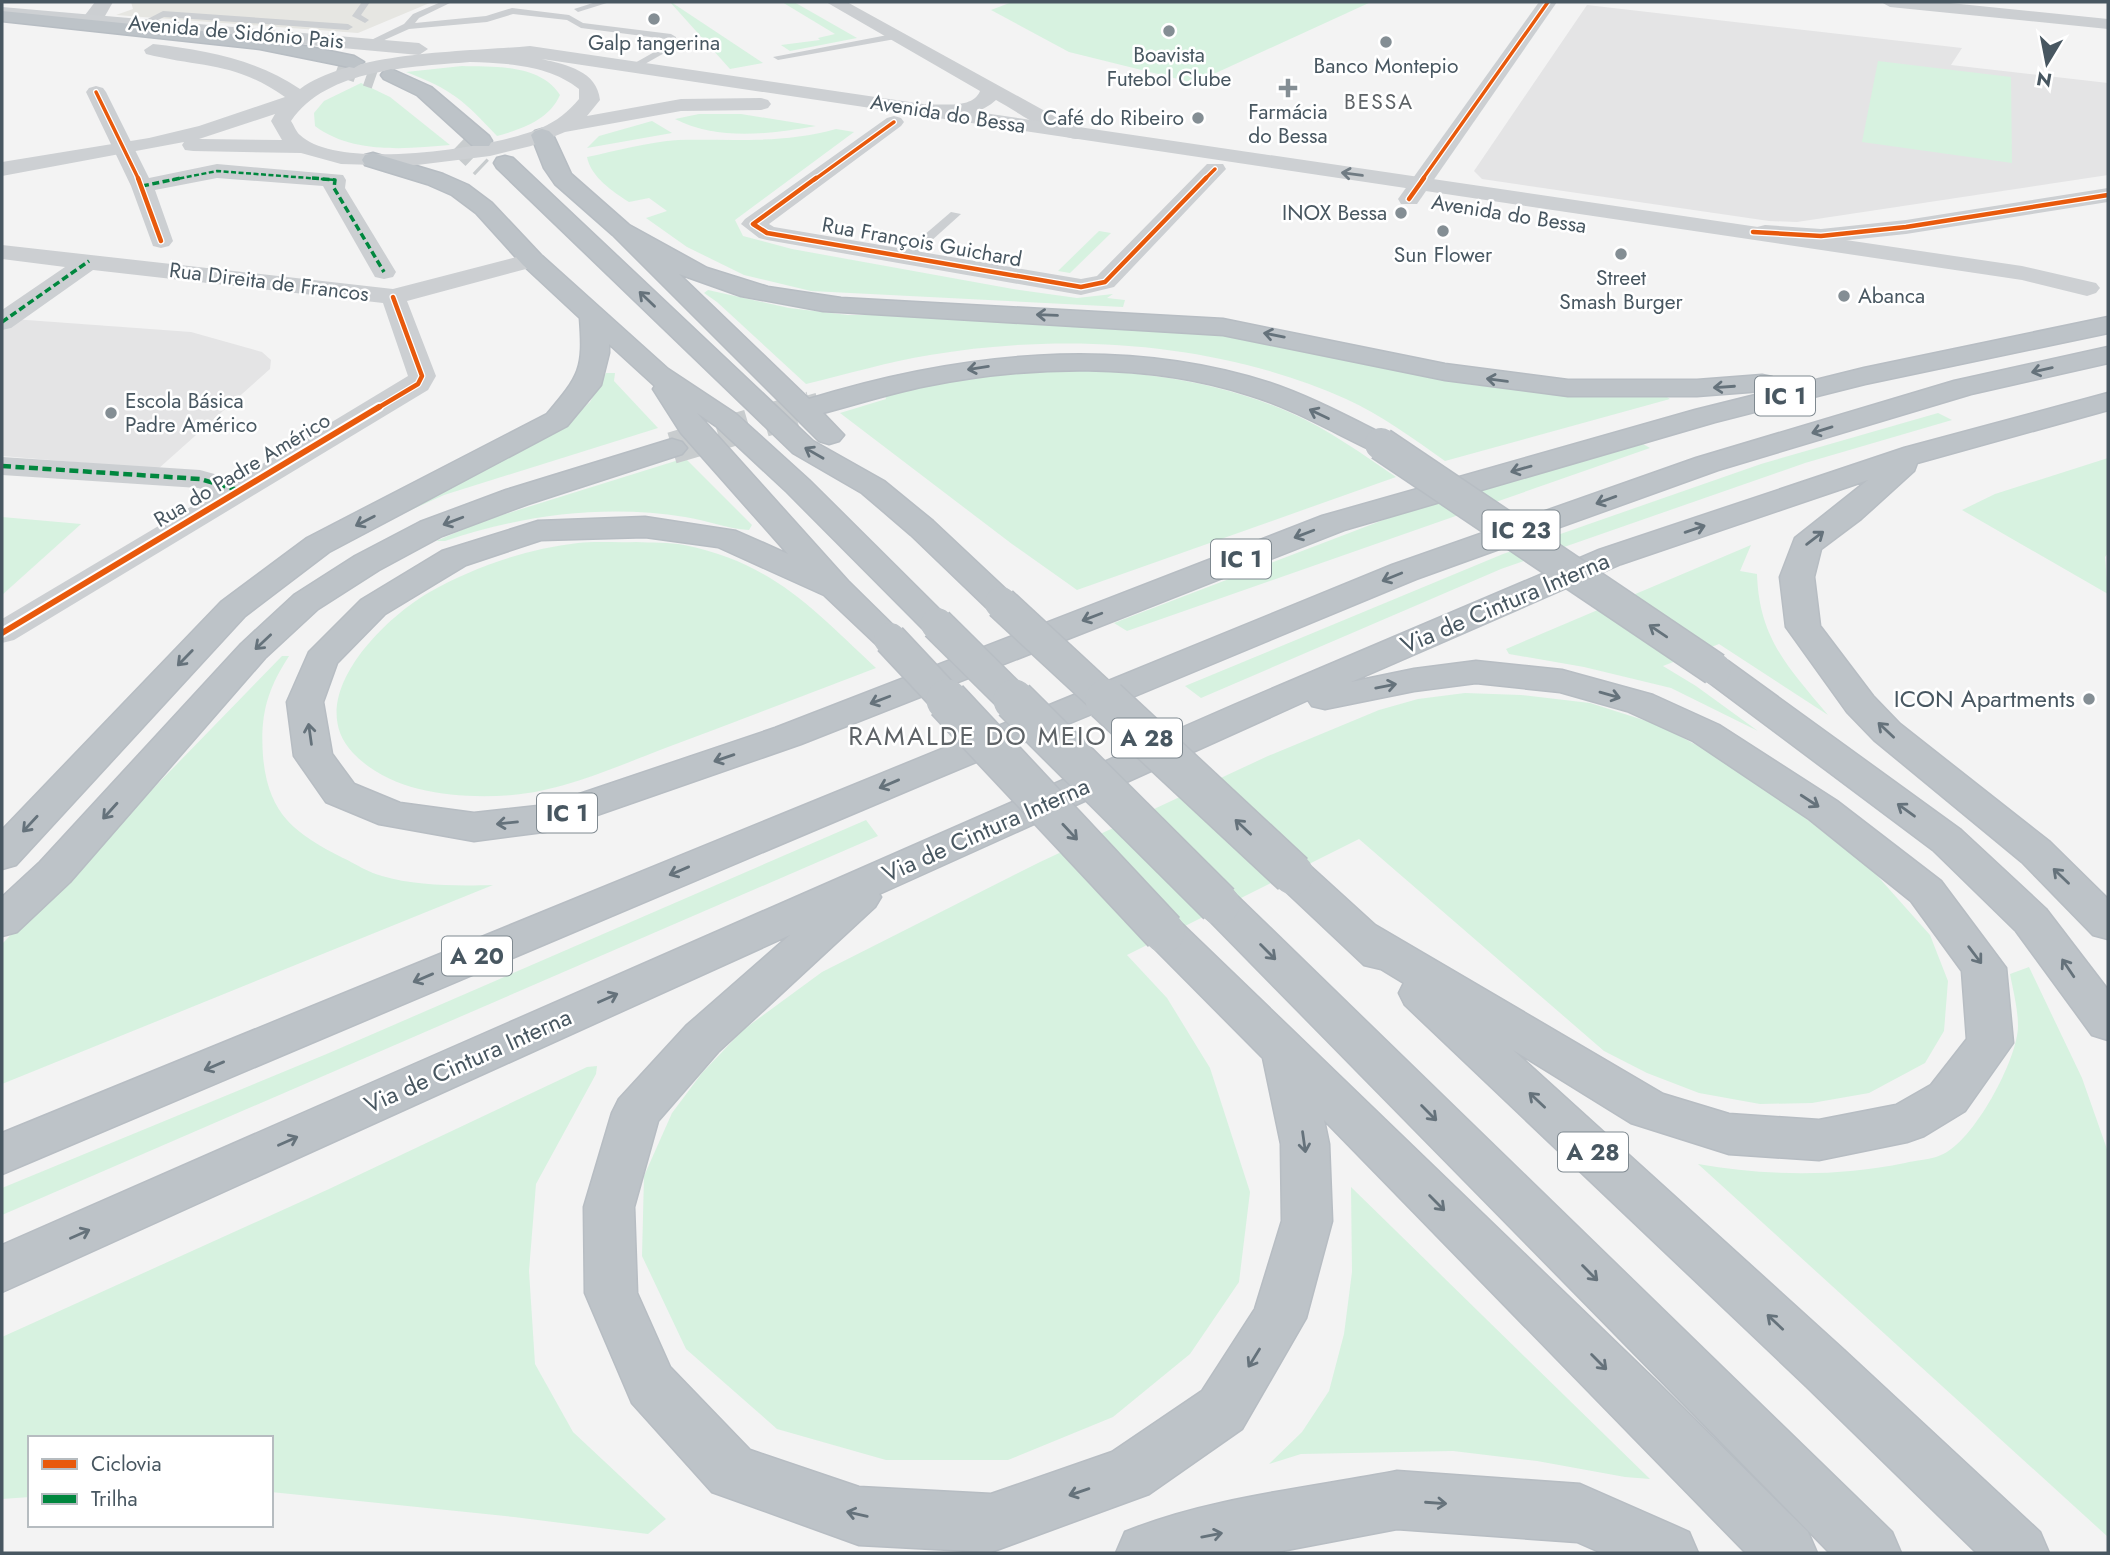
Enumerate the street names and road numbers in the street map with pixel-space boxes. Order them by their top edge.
street label: Avenida de Sidónio Pais [127,8,345,56]
street label: Avenida do Bessa [868,87,1028,141]
street label: Avenida do Bessa [1429,187,1589,241]
street label: Rua François Guichard [820,210,1024,274]
street label: Rua Direita de Francos [167,255,371,309]
road number: IC 1 [1755,376,1815,416]
street label: Rua do Padre Américo [148,405,336,535]
road number: IC 23 [1482,510,1560,550]
road number: IC 1 [1211,540,1271,579]
street label: Via de Cintura Interna [1395,543,1615,662]
road number: A 28 [1112,718,1182,758]
street label: Via de Cintura Interna [877,768,1095,891]
road number: IC 1 [537,793,597,832]
road number: A 20 [442,937,512,976]
street label: Via de Cintura Interna [359,999,577,1122]
road number: A 28 [1558,1133,1628,1172]

